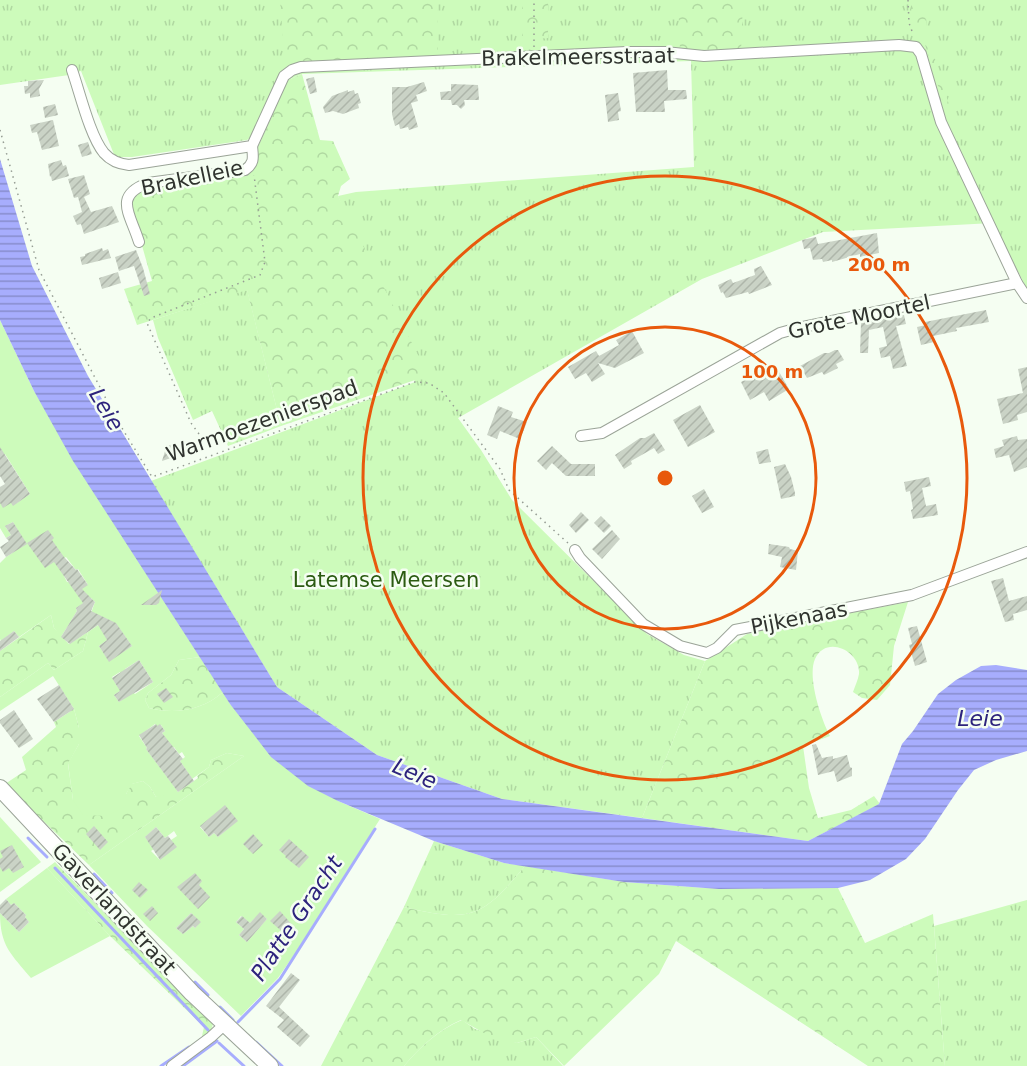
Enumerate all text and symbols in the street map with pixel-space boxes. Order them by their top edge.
street label: Brakelmeersstraat [481,43,675,71]
street label: Brakelleie [139,155,245,201]
text: 200 m [848,254,910,275]
street label: Grote Moortel [786,290,932,344]
text: 100 m [741,361,803,382]
street label: Warmoezenierspad [163,375,361,467]
water label: Leie [84,383,129,435]
centre of rings [655,468,675,488]
park label: Latemse Meersen [293,568,479,592]
street label: Pijkenaas [749,597,849,639]
water label: Leie [957,706,1003,731]
water label: Leie [389,753,441,794]
street label: Gaverlandstraat [47,839,181,979]
water label: Platte Gracht [246,850,348,985]

